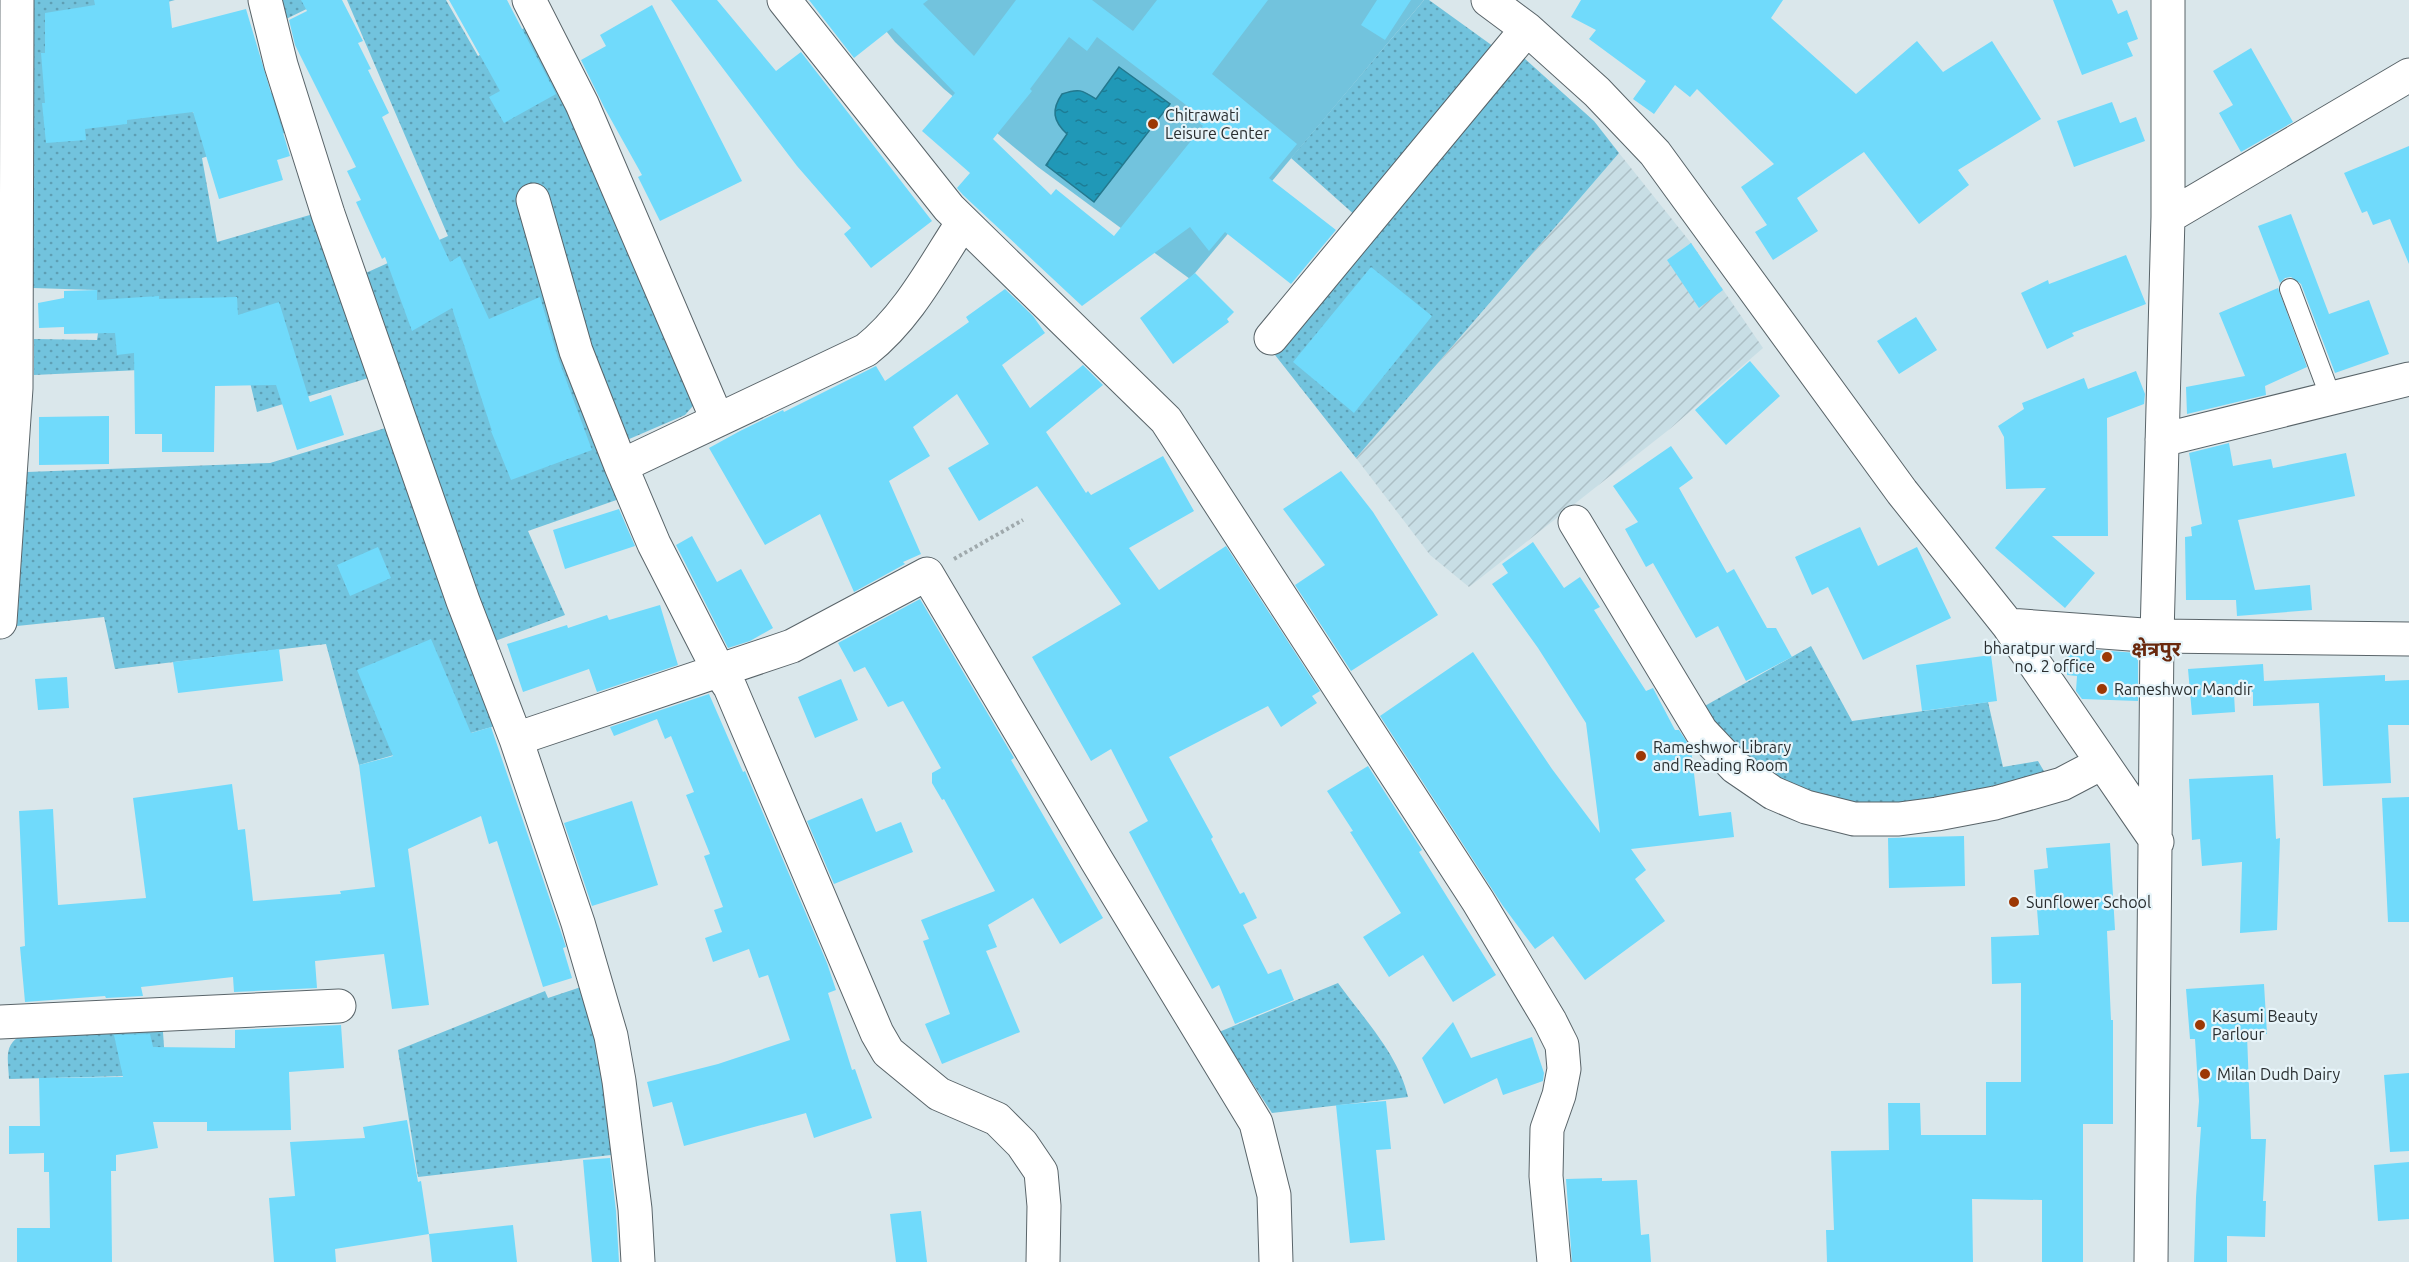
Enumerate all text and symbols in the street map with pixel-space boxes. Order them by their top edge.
place label: Chitrawati Leisure Center [1165,106,1269,142]
marker: Chitrawati Leisure Center [1146,117,1160,131]
district label: क्षेत्रपुर [2131,637,2182,662]
place label: bharatpur ward no. 2 office [1983,639,2095,675]
marker: bharatpur ward no. 2 office [2100,650,2114,664]
place label: Rameshwor Mandir [2114,680,2253,698]
marker: Rameshwor Mandir [2095,682,2109,696]
place label: Rameshwor Library and Reading Room [1653,738,1791,774]
marker: Rameshwor Library and Reading Room [1634,749,1648,763]
place label: Sunflower School [2026,893,2151,911]
marker: Sunflower School [2007,895,2021,909]
place label: Kasumi Beauty Parlour [2212,1007,2318,1043]
marker: Kasumi Beauty Parlour [2193,1018,2207,1032]
place label: Milan Dudh Dairy [2217,1065,2340,1083]
marker: Milan Dudh Dairy [2198,1067,2212,1081]

